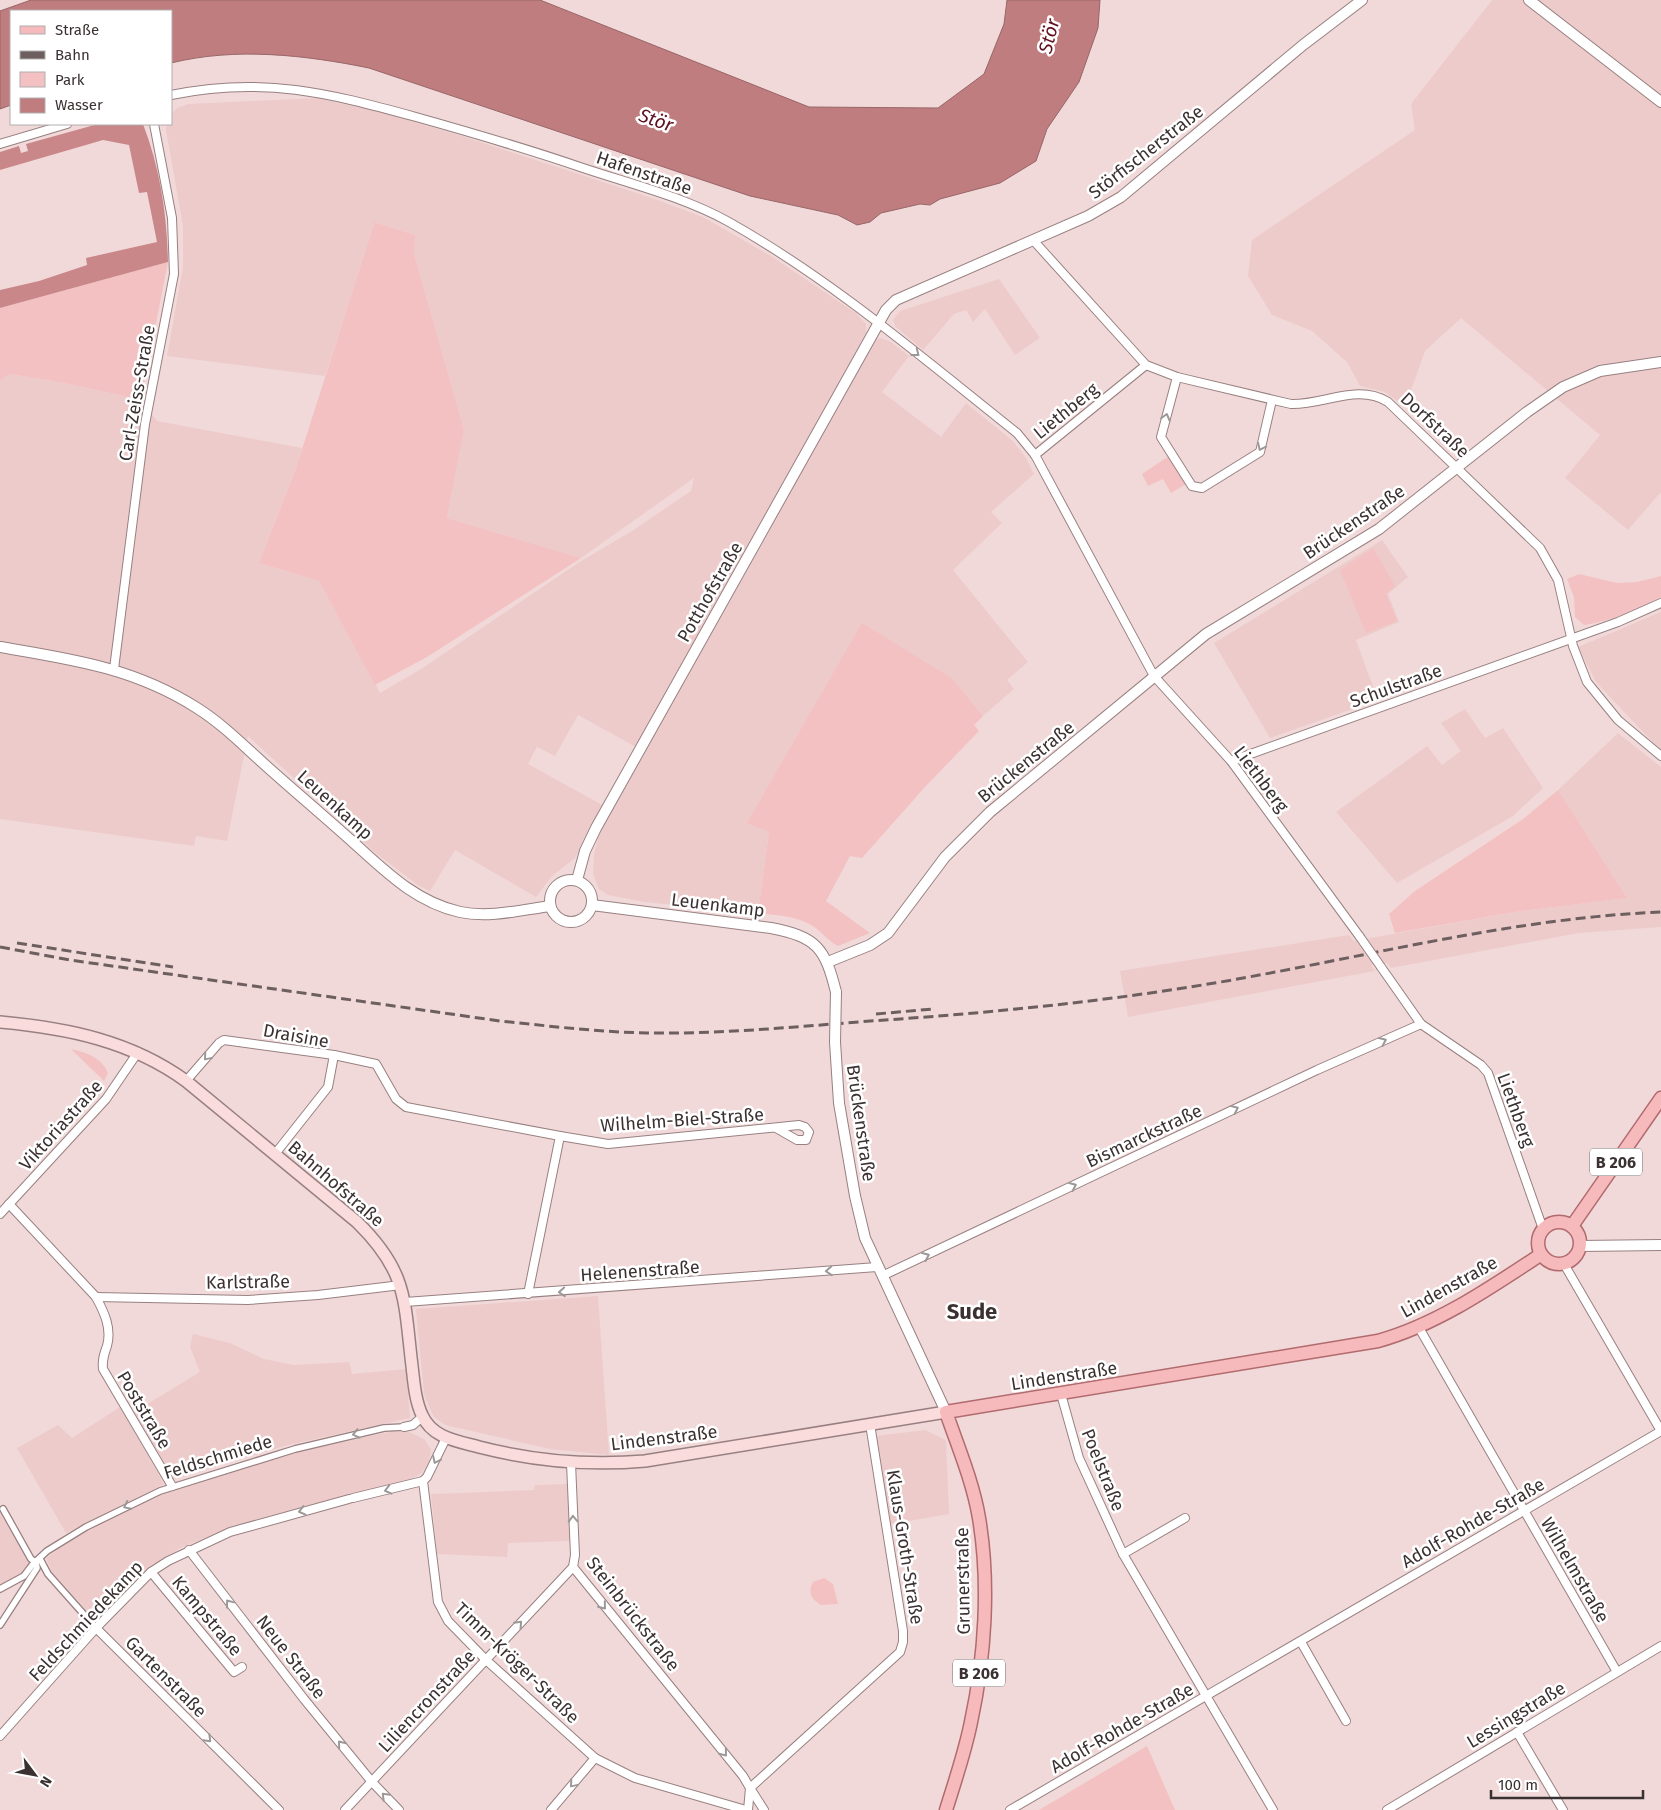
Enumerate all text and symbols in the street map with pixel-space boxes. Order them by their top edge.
legend [10,10,172,125]
water label: Stör [1033,16,1065,57]
text: Straße [55,21,99,39]
text: Bahn [55,46,90,64]
text: Park [55,71,85,89]
text: Wasser [55,96,103,114]
street label: Störfischerstraße [1084,100,1208,204]
water label: Stör [635,103,677,137]
street label: Hafenstraße [593,146,695,200]
street label: Carl-Zeiss-Straße [114,323,160,463]
one-way arrow [910,347,919,356]
street label: Liethberg [1029,378,1104,444]
street label: Dorfstraße [1396,387,1474,463]
one-way arrow [1161,414,1171,422]
one-way arrow [1257,442,1267,451]
street label: Brückenstraße [1299,480,1409,564]
street label: Potthofstraße [672,538,748,646]
street label: Schulstraße [1347,659,1445,713]
street label: Brückenstraße [973,716,1079,808]
street label: Liethberg [1229,741,1293,817]
street label: Leuenkamp [293,765,377,845]
street label: Leuenkamp [670,888,766,922]
street label: Draisine [261,1019,331,1053]
one-way arrow [1378,1037,1387,1048]
one-way arrow [203,1052,212,1061]
street label: Brückenstraße [842,1063,880,1183]
street label: Liethberg [1492,1070,1540,1151]
street label: Viktoriastraße [15,1075,107,1175]
street label: Bismarckstraße [1083,1100,1205,1172]
street label: Wilhelm-Biel-Straße [599,1103,765,1137]
one-way arrow [1230,1105,1239,1115]
street label: Bahnhofstraße [283,1136,389,1232]
road number: B 206 [1590,1148,1642,1176]
one-way arrow [1068,1182,1077,1193]
street label: Lindenstraße [1397,1251,1501,1323]
one-way arrow [921,1252,930,1262]
street label: Helenenstraße [580,1256,700,1286]
one-way arrow [824,1265,832,1276]
street label: Karlstraße [206,1270,290,1294]
one-way arrow [558,1286,566,1297]
district label: Sude [947,1298,997,1325]
street label: Lindenstraße [1009,1357,1119,1395]
street label: Poststraße [112,1367,176,1453]
street label: Lindenstraße [609,1421,719,1455]
street label: Poelstraße [1077,1426,1129,1514]
one-way arrow [352,1428,361,1439]
street label: Feldschmiede [161,1430,275,1484]
one-way arrow [432,1455,442,1464]
street label: Klaus-Groth-Straße [882,1468,928,1626]
street label: Adolf-Rohde-Straße [1398,1473,1548,1573]
one-way arrow [384,1484,393,1495]
one-way arrow [123,1500,132,1511]
one-way arrow [299,1506,307,1516]
street label: Wilhelmstraße [1536,1513,1614,1627]
one-way arrow [568,1515,579,1523]
street label: Grunerstraße [951,1527,975,1635]
street label: Steinbrückstraße [582,1553,684,1675]
street label: Feldschmiedekamp [24,1556,148,1686]
street label: Kampstraße [167,1571,247,1661]
street label: Timm-Kröger-Straße [450,1598,584,1728]
one-way arrow [227,1600,235,1609]
one-way arrow [597,1600,606,1609]
street label: Neue Straße [252,1611,330,1703]
one-way arrow [513,1621,522,1630]
street label: Gartenstraße [121,1632,211,1722]
street label: Liliencronstraße [374,1645,480,1757]
road number: B 206 [953,1660,1005,1686]
street label: Lessingstraße [1463,1677,1569,1753]
street label: Adolf-Rohde-Straße [1047,1678,1197,1778]
one-way arrow [202,1733,211,1742]
one-way arrow [337,1741,346,1750]
one-way arrow [719,1747,727,1756]
north arrow [10,1750,60,1800]
scale bar [1491,1768,1644,1800]
text: N [36,1773,55,1790]
text: 100 m [1498,1776,1538,1794]
one-way arrow [570,1778,579,1787]
one-way arrow [382,1793,391,1802]

